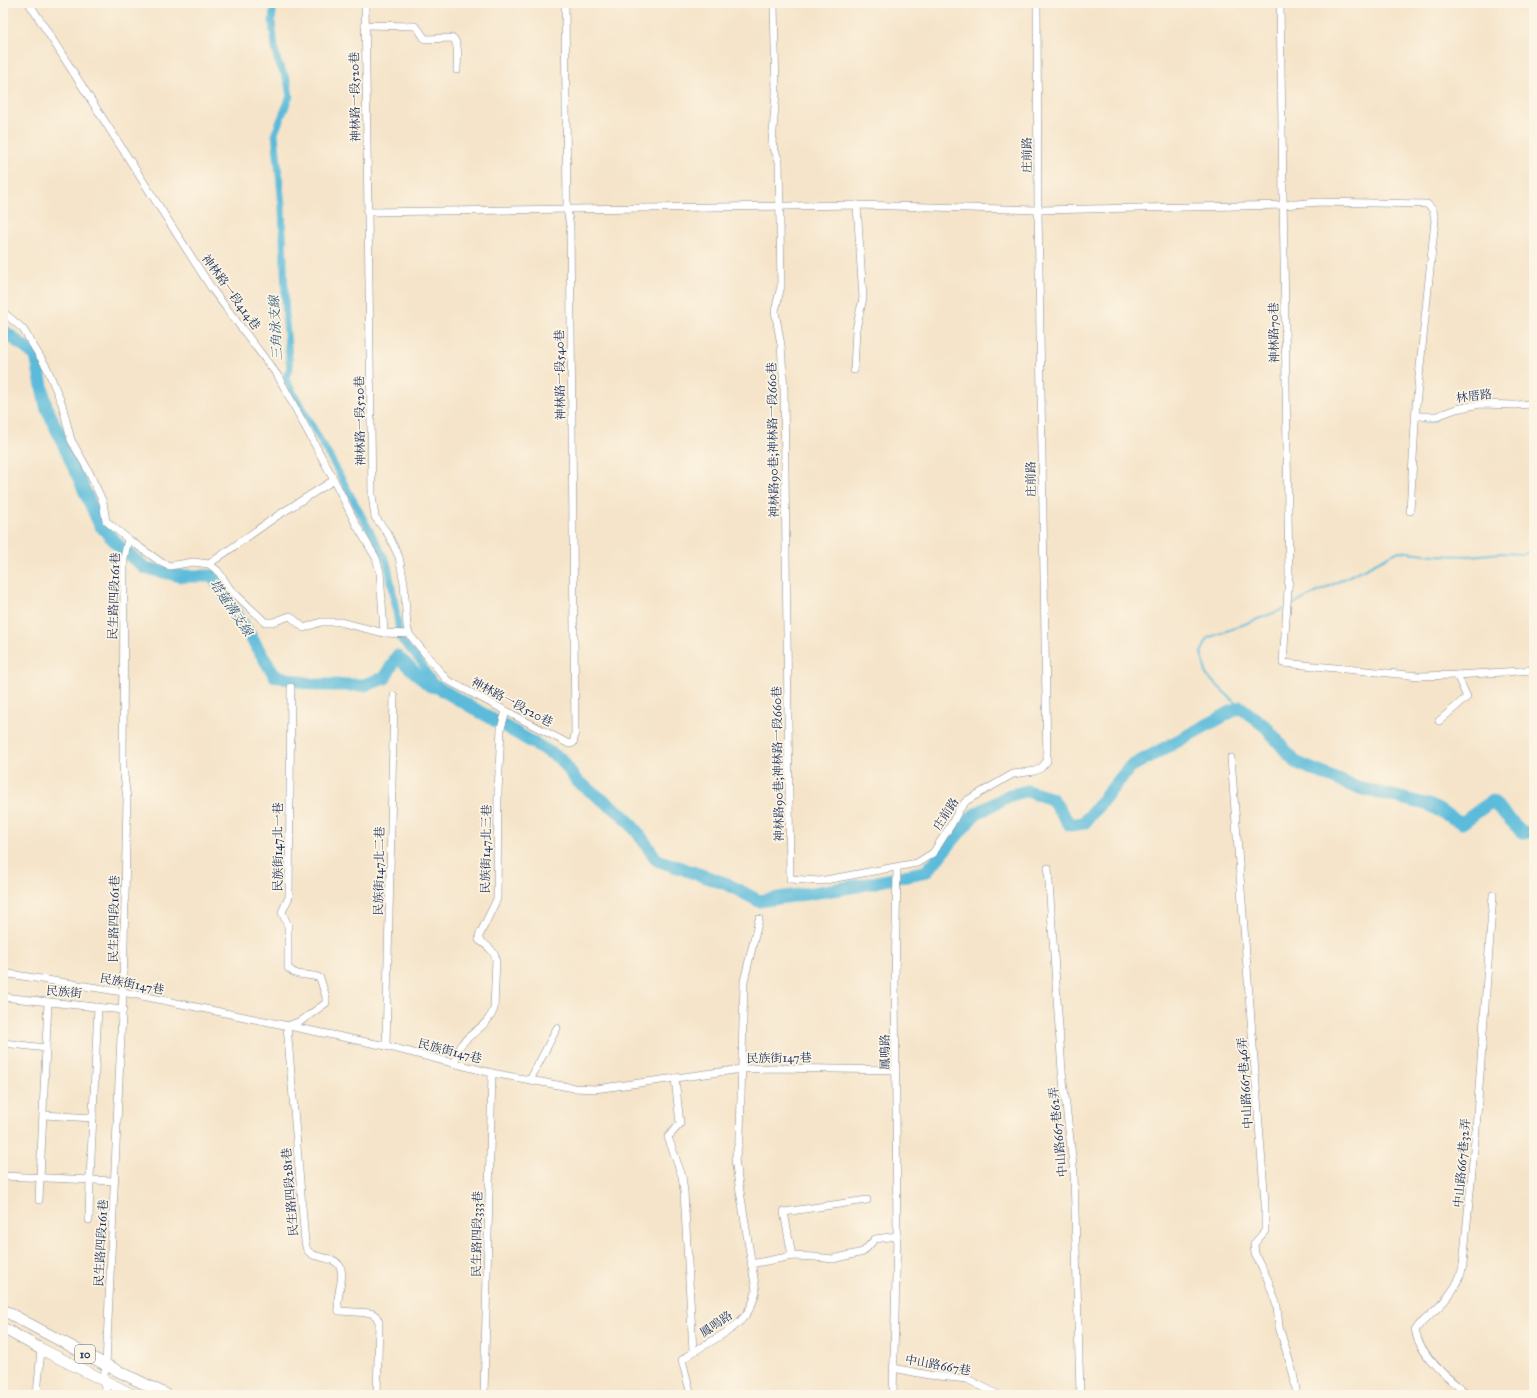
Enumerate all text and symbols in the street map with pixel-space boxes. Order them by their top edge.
street label: 神林路一段520巷 [347,52,363,142]
street label: 庄前路 [1020,137,1034,173]
street label: 神林路一段414巷 [199,251,263,333]
water label: 三角泳支線 [266,293,286,361]
street label: 神林路70巷 [1266,302,1282,364]
street label: 神林路一段540巷 [552,329,568,421]
street label: 神林路90巷;神林路一段660巷 [765,362,781,518]
street label: 神林路一段520巷 [352,376,368,466]
street label: 林厝路 [1455,387,1493,405]
street label: 庄前路 [1024,461,1038,497]
street label: 民生路四段161巷 [105,552,123,640]
water label: 塔蓮溝支線 [206,577,257,641]
street label: 神林路一段520巷 [469,675,555,729]
street label: 神林路90巷;神林路一段660巷 [770,686,786,842]
street label: 庄前路 [930,795,962,833]
street label: 民族街147北一巷 [271,802,285,892]
street label: 民族街147北三巷 [478,804,494,894]
street label: 民族街147北二巷 [371,826,387,916]
street label: 民生路四段161巷 [106,875,122,963]
street label: 民族街147巷 [99,971,165,997]
street label: 民族街 [45,983,84,1001]
street label: 鳳鳴路 [878,1034,892,1070]
street label: 民族街147巷 [417,1036,483,1066]
street label: 中山路667巷46弄 [1235,1037,1255,1129]
street label: 民族街147巷 [746,1050,812,1066]
street label: 中山路667巷62弄 [1046,1086,1070,1178]
street label: 中山路667巷32弄 [1451,1118,1473,1208]
street label: 民生路四段281巷 [279,1147,301,1237]
street label: 民生路四段333巷 [469,1191,485,1277]
street label: 民生路四段161巷 [92,1199,110,1287]
street label: 鳳鳴路 [697,1308,735,1340]
road number: 10 [75,1345,95,1363]
street label: 中山路667巷 [904,1352,972,1378]

